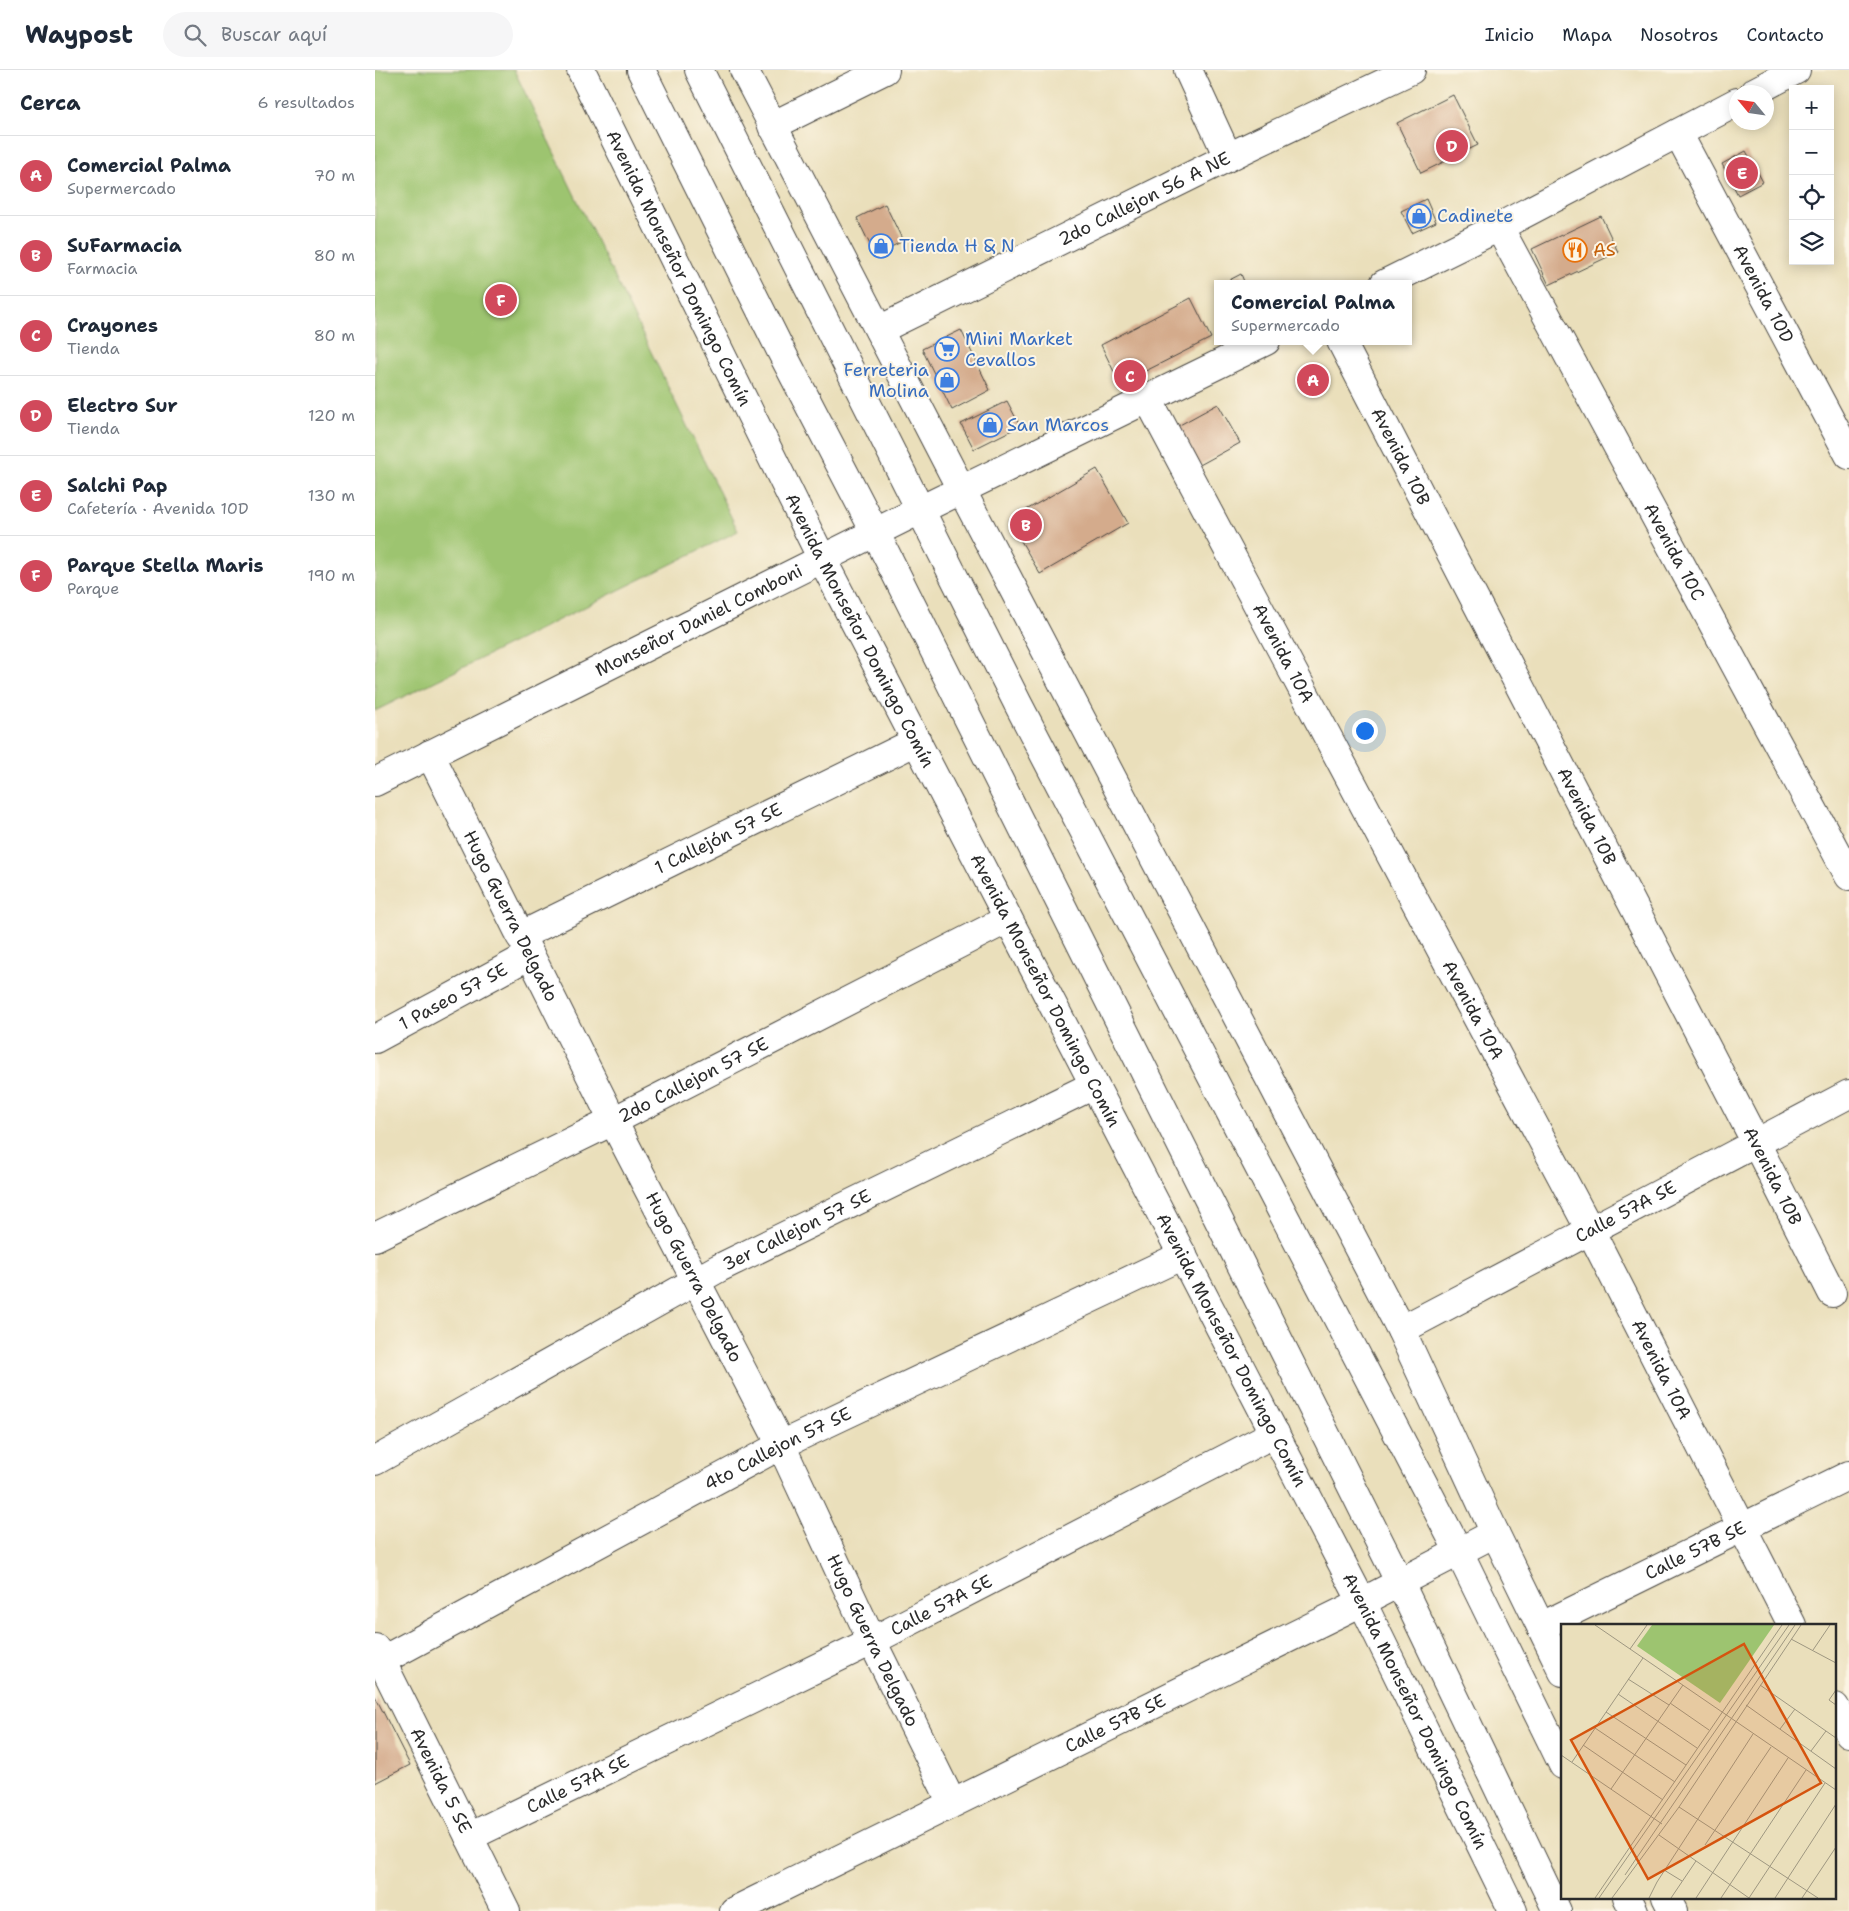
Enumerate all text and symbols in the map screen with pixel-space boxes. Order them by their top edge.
search box [163,12,513,57]
text: Waypost [25,19,133,51]
icon: search [181,21,209,49]
text: Buscar aquí [221,22,327,47]
text: Inicio [1485,23,1534,47]
text: Mapa [1562,23,1612,47]
text: Nosotros [1640,23,1718,47]
text: Contacto [1746,23,1824,47]
north arrow [1729,85,1774,130]
map controls [1789,85,1834,265]
button: + [1789,85,1834,130]
text: Cerca [20,89,81,117]
text: 6 resultados [257,92,355,113]
street label: Avenida Monseñor Domingo Comín [600,126,757,410]
pin: D [1436,127,1468,165]
button: − [1789,130,1834,175]
street label: 2do Callejon 56 A NE [1054,146,1234,251]
text: Comercial Palma [67,153,231,178]
pin: E [1726,154,1758,192]
text: A [30,165,42,186]
text: 70 m [314,165,355,186]
button: locate [1789,175,1834,220]
text: Supermercado [67,178,176,199]
shop icon: Cadinete [1406,203,1432,229]
place label: Cadinete [1437,204,1513,228]
button: layers [1789,220,1834,265]
text: SuFarmacia [67,233,182,258]
shop icon: Tienda H & N [868,233,894,259]
place label: Tienda H & N [899,234,1015,258]
restaurant icon: AS [1562,237,1588,263]
place label: AS [1593,238,1616,262]
street label: Avenida 10D [1727,240,1799,347]
text: B [31,245,41,266]
text: 80 m [314,245,355,266]
text: Farmacia [67,258,137,279]
popup [1214,280,1412,345]
pin: F [485,281,517,319]
text: Comercial Palma [1231,290,1395,315]
text: Crayones [67,313,158,338]
text: Supermercado [1231,315,1340,336]
text: C [31,325,41,346]
text: 80 m [314,325,355,346]
place label: Mini Market Cevallos [965,327,1073,372]
supermarket icon: Mini Market Cevallos [934,336,960,362]
text: Tienda [67,338,120,359]
pin: C [1114,357,1146,395]
place label: Ferreteria Molina [843,358,929,403]
pin: A [1297,361,1329,399]
shop icon: Ferreteria Molina [934,367,960,393]
text: Electro Sur [67,393,178,418]
street label: Avenida 10B [1366,403,1436,509]
text: D [30,405,42,426]
text: 120 m [308,405,355,426]
shop icon: San Marcos [977,412,1003,438]
place label: San Marcos [1007,413,1109,437]
text: Tienda [67,418,120,439]
text: Salchi Pap [67,473,167,498]
text: E [31,485,41,506]
text: 130 m [308,485,355,506]
street label: Avenida Monseñor Domingo Comín [780,489,940,772]
text: Cafetería · Avenida 10D [67,498,249,519]
street label: Avenida 10C [1638,499,1710,605]
pin: B [1010,506,1042,544]
text: Parque Stella Maris [67,553,263,578]
street label: Monseñor Daniel Comboni [591,559,806,682]
text: F [31,565,41,586]
text: 190 m [308,565,355,586]
text: Parque [67,578,119,599]
street label: Avenida 10A [1247,599,1320,707]
your location [1352,718,1378,744]
street label: Avenida 10B [1552,763,1622,869]
street label: 1 Callejón 57 SE [651,797,786,880]
street label: Hugo Guerra Delgado [458,826,564,1006]
street label: Avenida Monseñor Domingo Comín [965,849,1126,1131]
street label: Avenida 10A [1437,956,1509,1064]
street label: 1 Paseo 57 SE [395,957,512,1036]
street label: 2do Callejon 57 SE [614,1032,772,1128]
street label: Avenida 10B [1738,1123,1808,1229]
street label: Calle 57A SE [1571,1175,1681,1248]
street label: 3er Callejon 57 SE [719,1184,875,1276]
street label: Hugo Guerra Delgado [640,1188,748,1366]
street label: Avenida Monseñor Domingo Comín [1151,1209,1312,1491]
street label: Avenida 10A [1626,1315,1697,1424]
street label: 4to Callejon 57 SE [700,1401,855,1496]
street label: Calle 57B SE [1641,1516,1750,1586]
street label: Hugo Guerra Delgado [821,1550,924,1731]
street label: Calle 57A SE [886,1569,996,1642]
street label: Avenida Monseñor Domingo Comín [1337,1569,1493,1853]
inset map [1561,1624,1837,1898]
street label: Calle 57B SE [1061,1688,1170,1758]
street label: Avenida 5 SE [405,1724,477,1837]
street label: Calle 57A SE [522,1749,633,1819]

